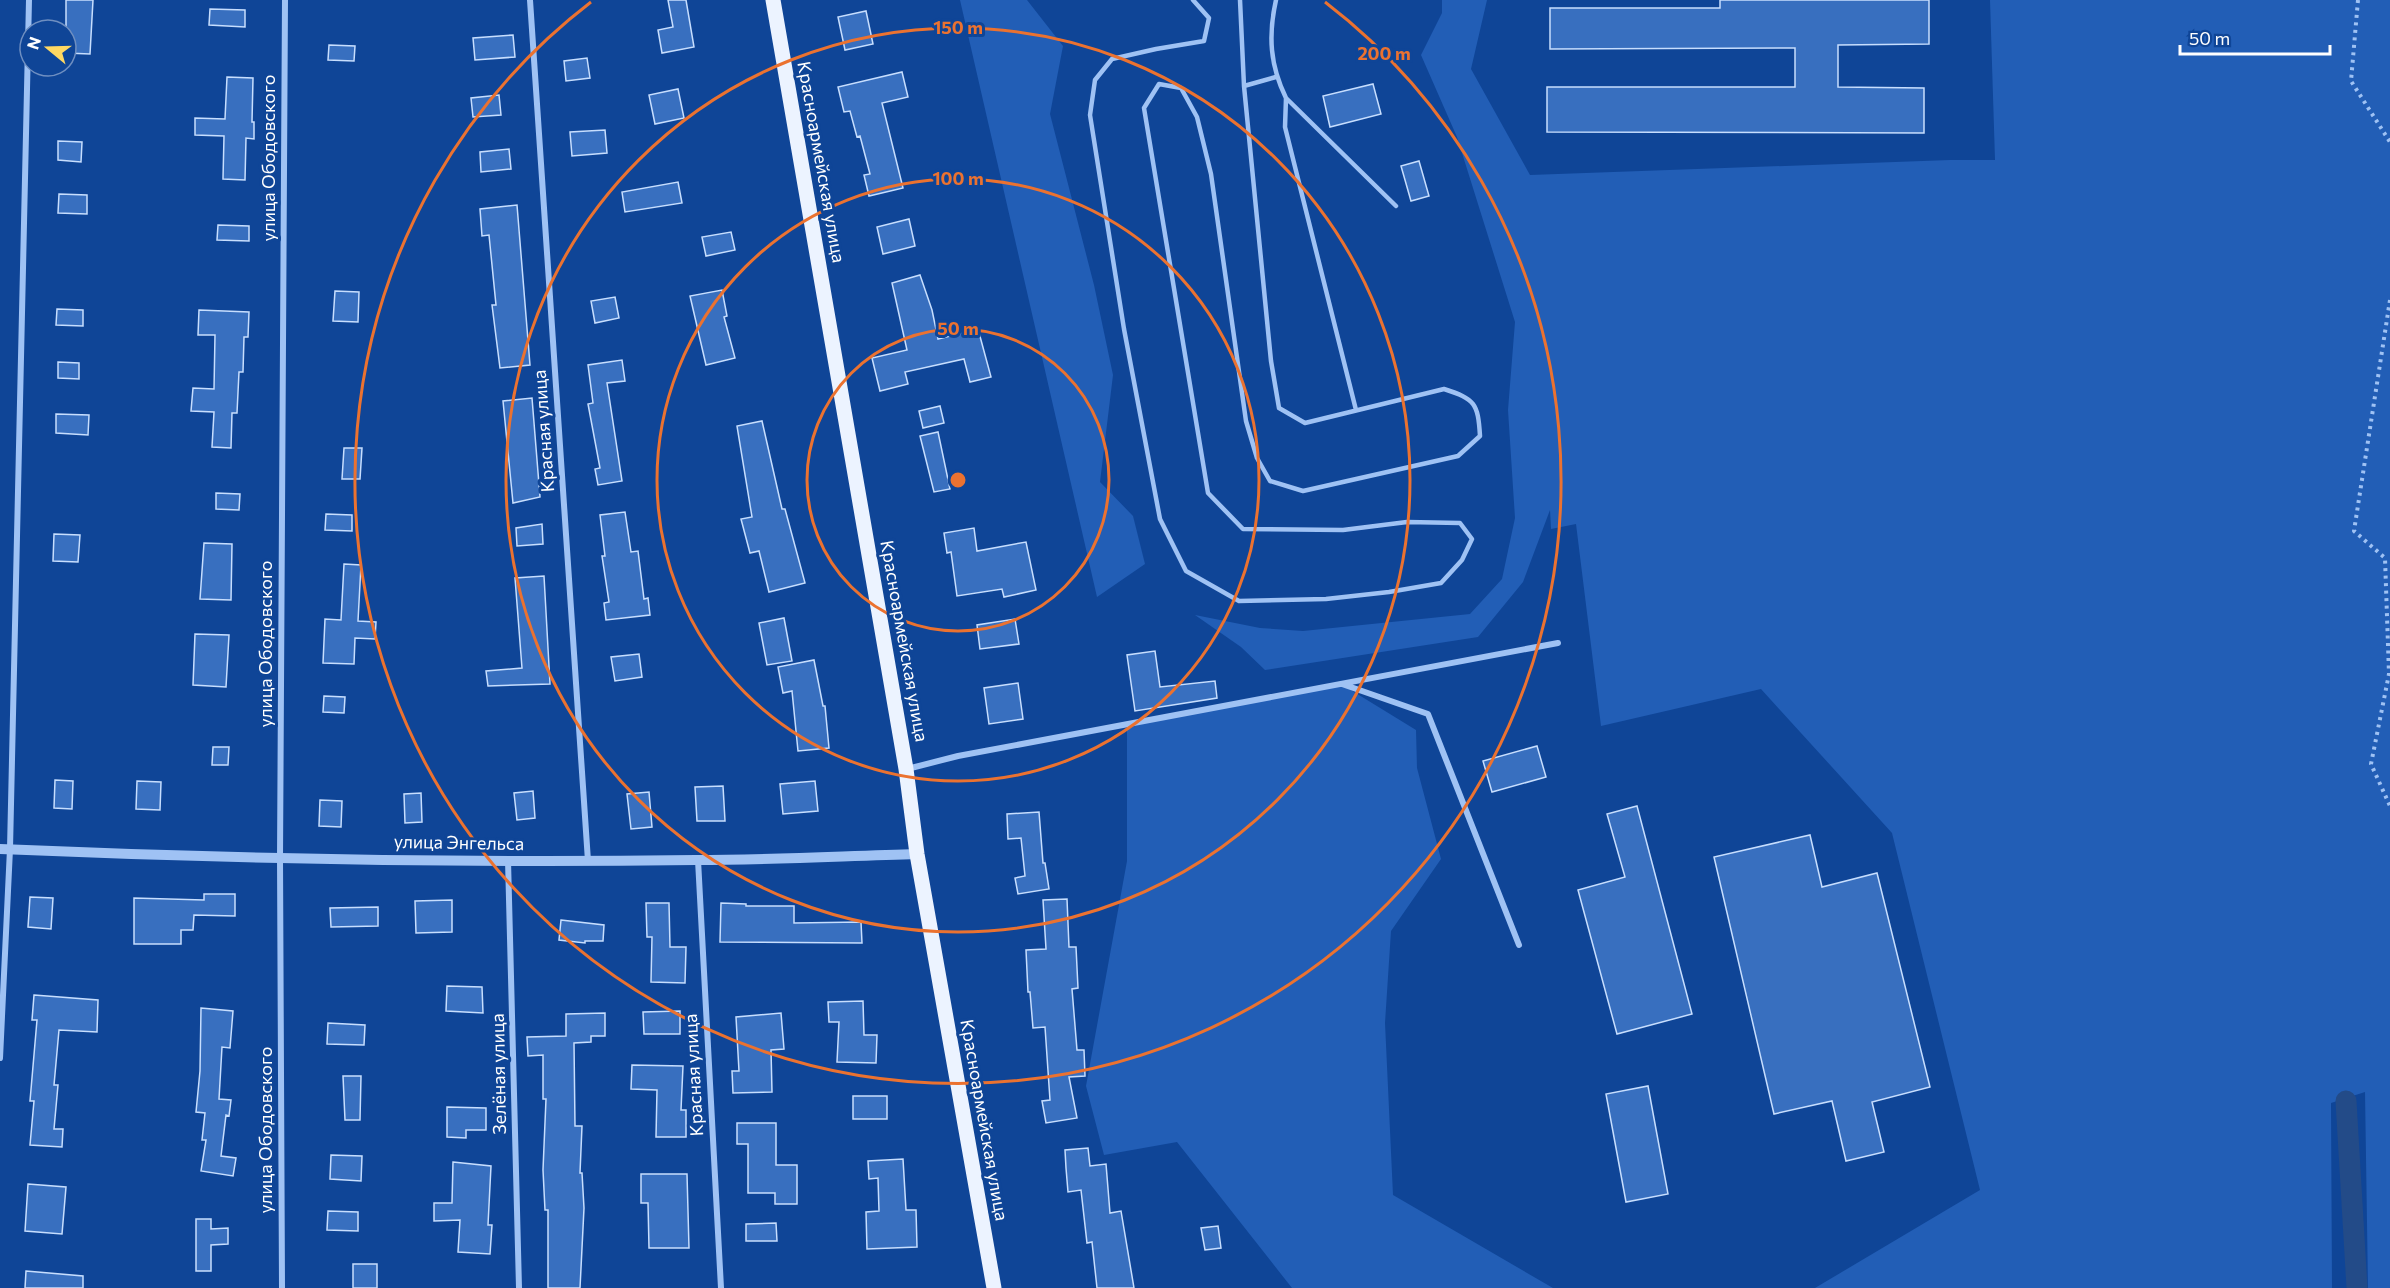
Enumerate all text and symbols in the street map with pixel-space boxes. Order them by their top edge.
text: 150 m [933,16,983,38]
north arrow [18,18,78,78]
scale bar [2180,18,2330,56]
text: 50 m [2189,27,2230,49]
text: N [22,34,44,52]
text: 200 m [1357,42,1411,64]
street label: Красноармейская улица [793,59,851,264]
street label: улица Ободовского [257,74,279,242]
text: 100 m [932,167,984,189]
text: 50 m [937,317,979,339]
street label: Красная улица [528,369,558,493]
centre of rings [948,470,968,490]
street label: Красноармейская улица [876,538,934,743]
street label: улица Ободовского [254,560,276,728]
street label: улица Энгельса [394,830,524,854]
street label: Зелёная улица [486,1013,510,1135]
street label: Красная улица [679,1013,707,1137]
street label: Красноармейская улица [956,1017,1014,1222]
street label: улица Ободовского [254,1046,276,1214]

